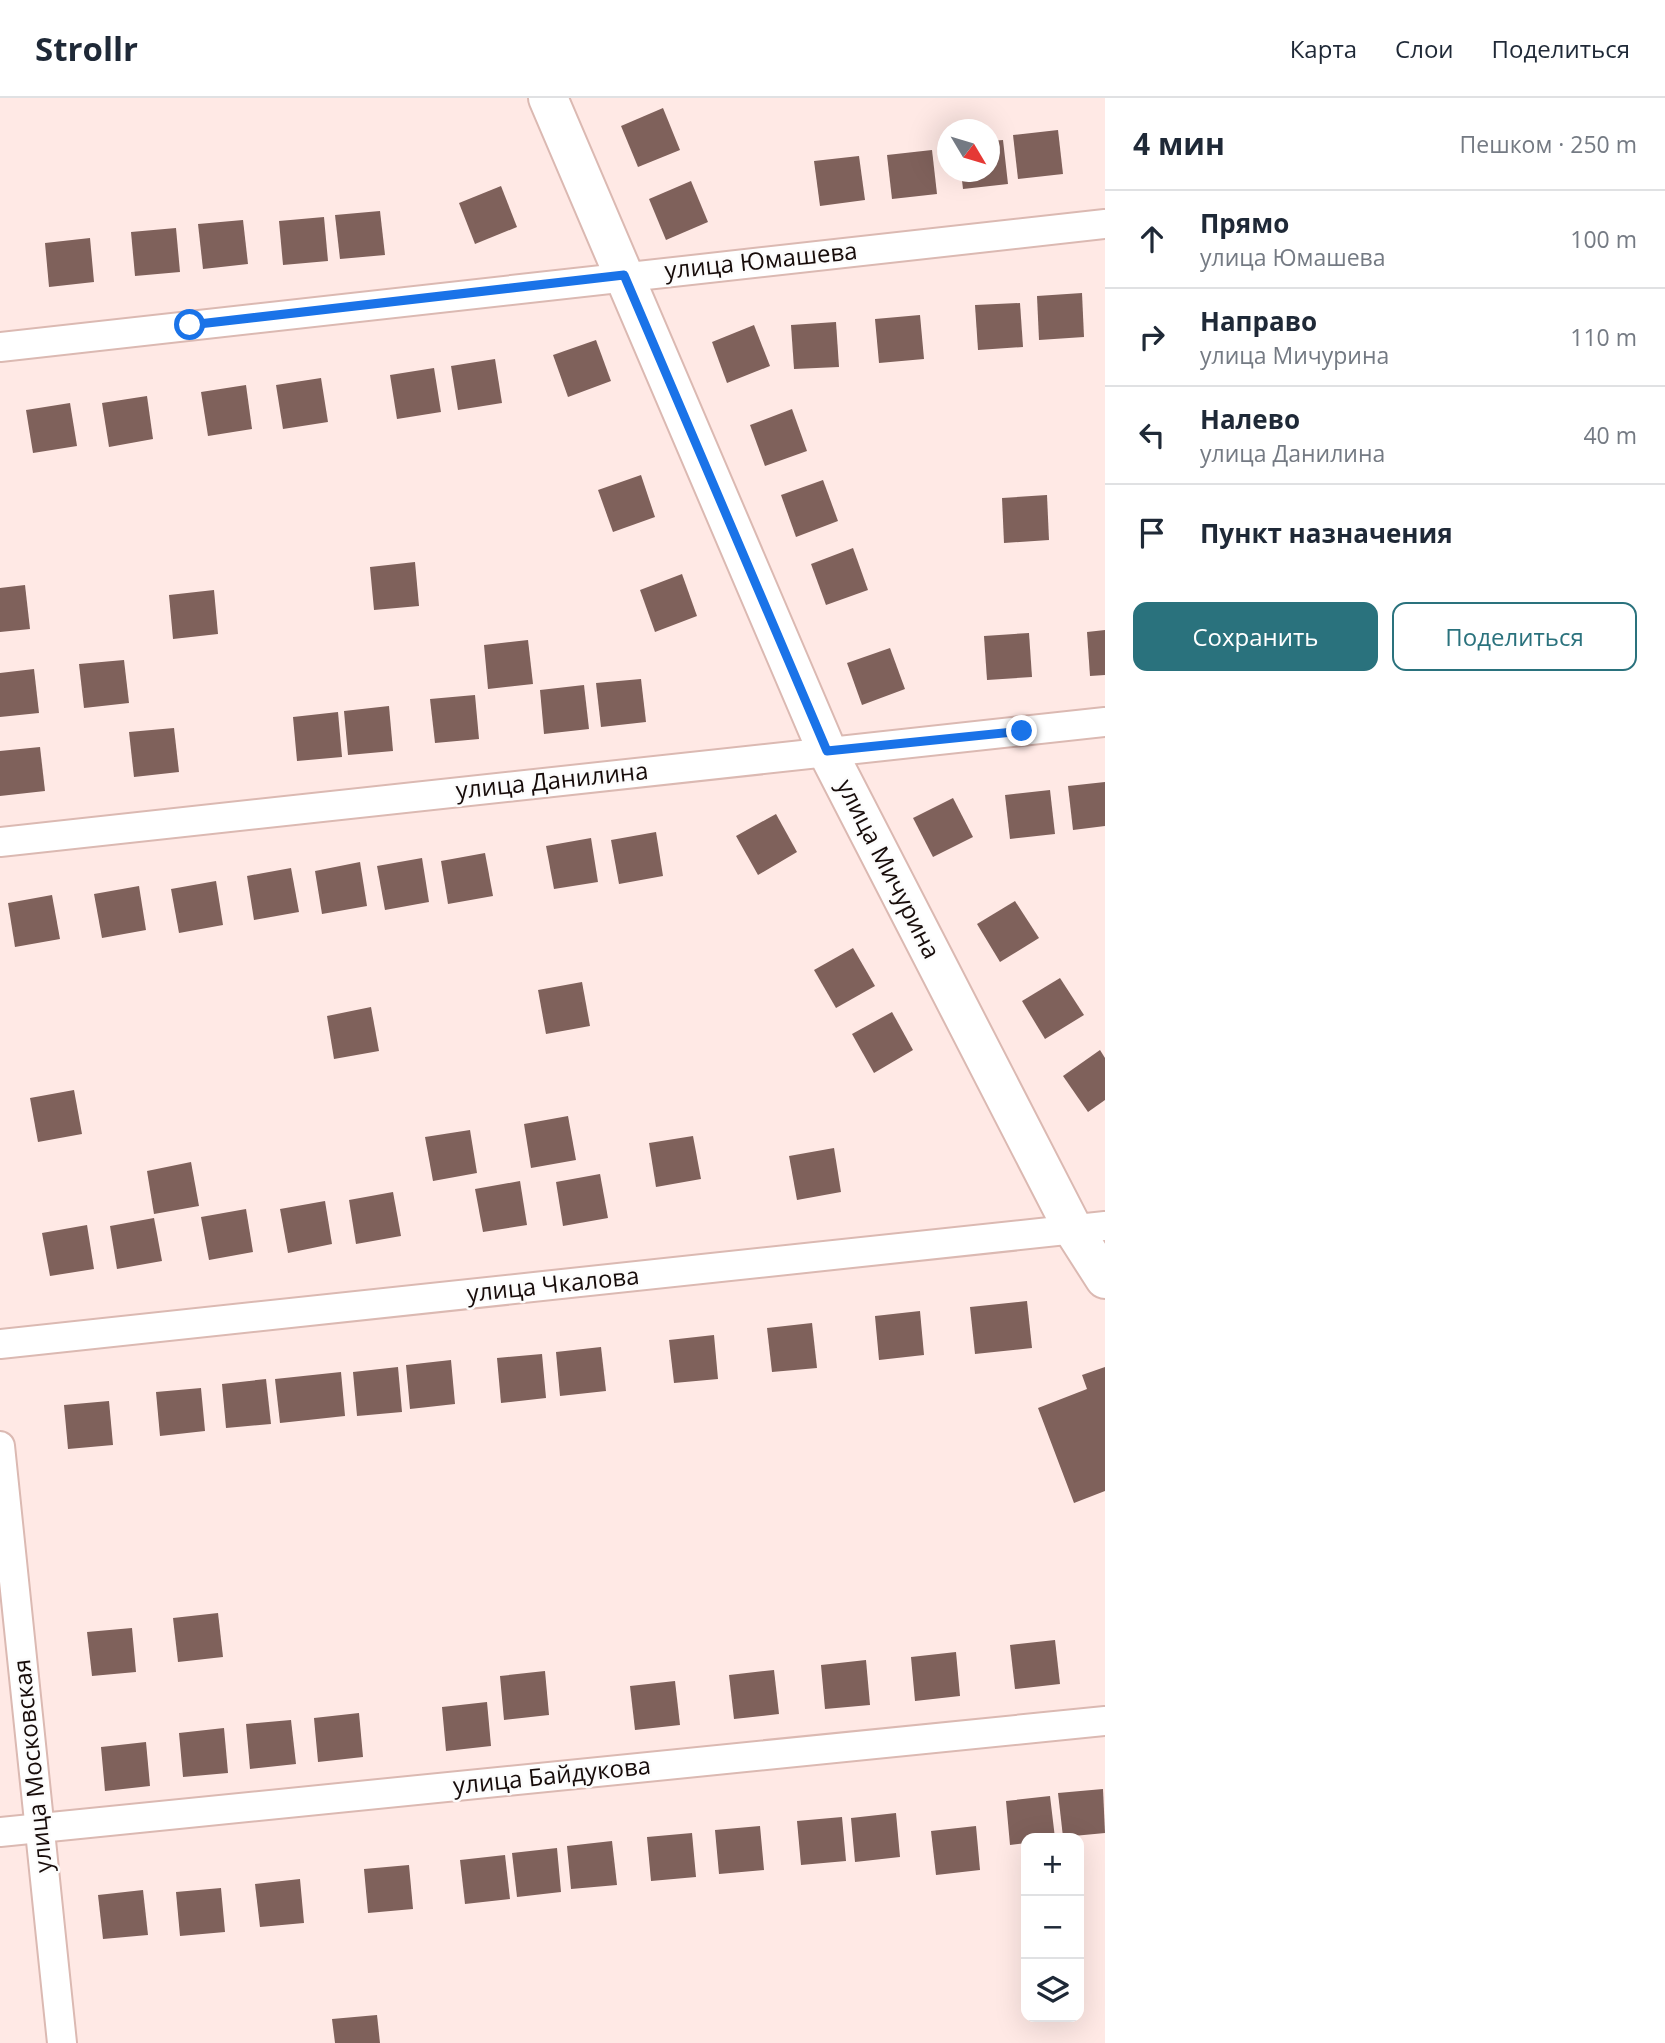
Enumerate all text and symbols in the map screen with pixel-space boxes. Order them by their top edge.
text: Strollr [35,26,138,71]
text: Карта [1290,32,1357,65]
text: Слои [1395,32,1454,65]
text: Поделиться [1492,32,1630,65]
north arrow [937,119,1000,182]
text: 4 мин [1133,123,1225,164]
text: Пешком · 250 m [1460,128,1637,160]
text: Прямо [1200,205,1289,241]
icon: ahead [1133,220,1171,258]
text: 100 m [1570,223,1637,255]
street label: улица Юмашева [663,233,859,286]
text: улица Юмашева [1200,241,1386,273]
text: Направо [1200,303,1317,339]
route start [174,309,205,340]
icon: right [1133,318,1171,356]
text: 110 m [1570,321,1637,353]
text: улица Мичурина [1200,339,1389,371]
text: Налево [1200,401,1300,437]
icon: left [1133,416,1171,454]
text: 40 m [1583,419,1637,451]
text: улица Данилина [1200,437,1385,469]
icon: arrive [1133,514,1171,552]
text: Пункт назначения [1200,515,1453,551]
button: Сохранить [1133,602,1378,671]
button: Поделиться [1392,602,1637,671]
route end [1006,715,1037,746]
street label: улица Данилина [454,753,650,806]
street label: улица Мичурина [830,773,949,964]
street label: улица Чкалова [465,1258,641,1309]
street label: улица Московская [4,1658,59,1874]
street label: улица Байдукова [451,1748,652,1801]
map controls [1021,1833,1084,2022]
button: + [1021,1833,1084,1896]
button: − [1021,1896,1084,1959]
button: layers [1021,1959,1084,2022]

